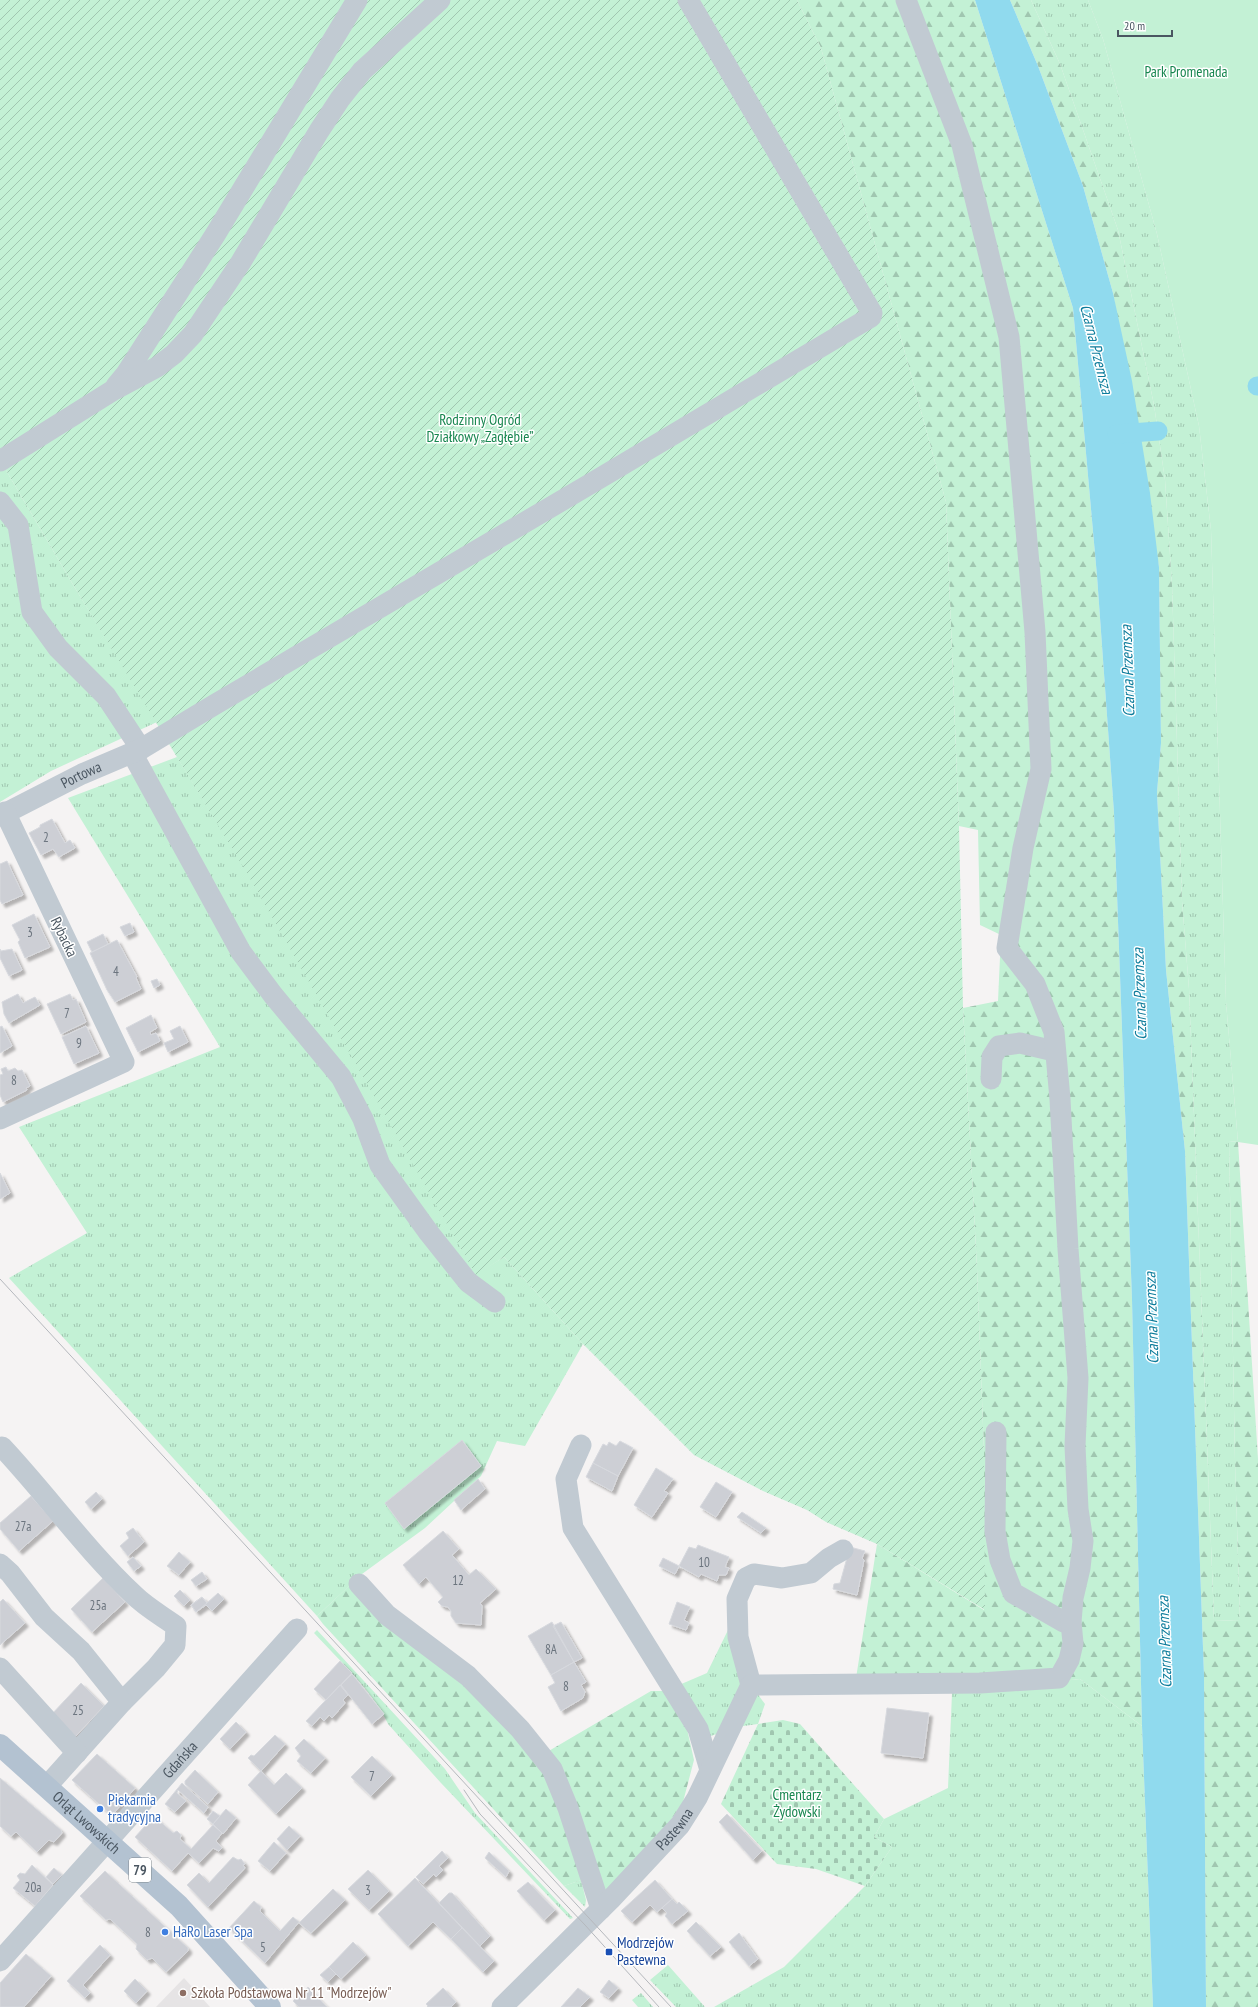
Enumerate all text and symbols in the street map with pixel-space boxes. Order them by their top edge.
scale bar [1118,12,1172,38]
text: 20 m [1124,18,1145,33]
park label: Park Promenada [1144,62,1228,81]
water label: Czarna Przemsza [1076,302,1118,397]
park label: Rodzinny Ogród Działkowy „Zagłębie” [426,410,534,446]
water label: Czarna Przemsza [1115,623,1139,717]
street label: Portowa [57,757,104,792]
house number: 2 [43,829,49,846]
street label: Rybacka [47,914,82,960]
house number: 3 [27,924,33,941]
water label: Czarna Przemsza [1127,946,1151,1040]
house number: 4 [113,963,119,980]
house number: 7 [64,1005,70,1022]
house number: 9 [76,1035,82,1052]
house number: 8 [11,1072,17,1089]
water label: Czarna Przemsza [1139,1270,1163,1364]
house number: 27a [15,1518,31,1535]
house number: 10 [698,1554,710,1571]
house number: 12 [452,1572,464,1589]
water label: Czarna Przemsza [1152,1594,1176,1688]
house number: 25a [90,1597,106,1614]
house number: 8A [545,1641,558,1658]
house number: 8 [563,1678,569,1695]
house number: 25 [72,1702,84,1719]
street label: Gdańska [158,1737,201,1782]
house number: 7 [369,1768,375,1785]
park label: Cmentarz Żydowski [773,1785,821,1821]
street label: Orląt Lwowskich [49,1787,124,1858]
place label: Piekarnia tradycyjna [108,1790,161,1826]
marker: Piekarnia tradycyjna [95,1804,105,1814]
street label: Pastewna [651,1805,697,1854]
road number: 79 [129,1858,151,1882]
house number: 20a [25,1879,41,1896]
house number: 3 [365,1882,371,1899]
place label: HaRo Laser Spa [173,1922,253,1941]
house number: 8 [145,1924,151,1941]
marker: HaRo Laser Spa [160,1927,170,1937]
place label: Modrzejów Pastewna [617,1933,674,1969]
house number: 5 [260,1939,266,1956]
marker: Modrzejów Pastewna [604,1947,614,1957]
place label: Szkoła Podstawowa Nr 11 "Modrzejów" [191,1983,392,2002]
marker: Szkoła Podstawowa Nr 11 "Modrzejów" [178,1988,188,1998]

